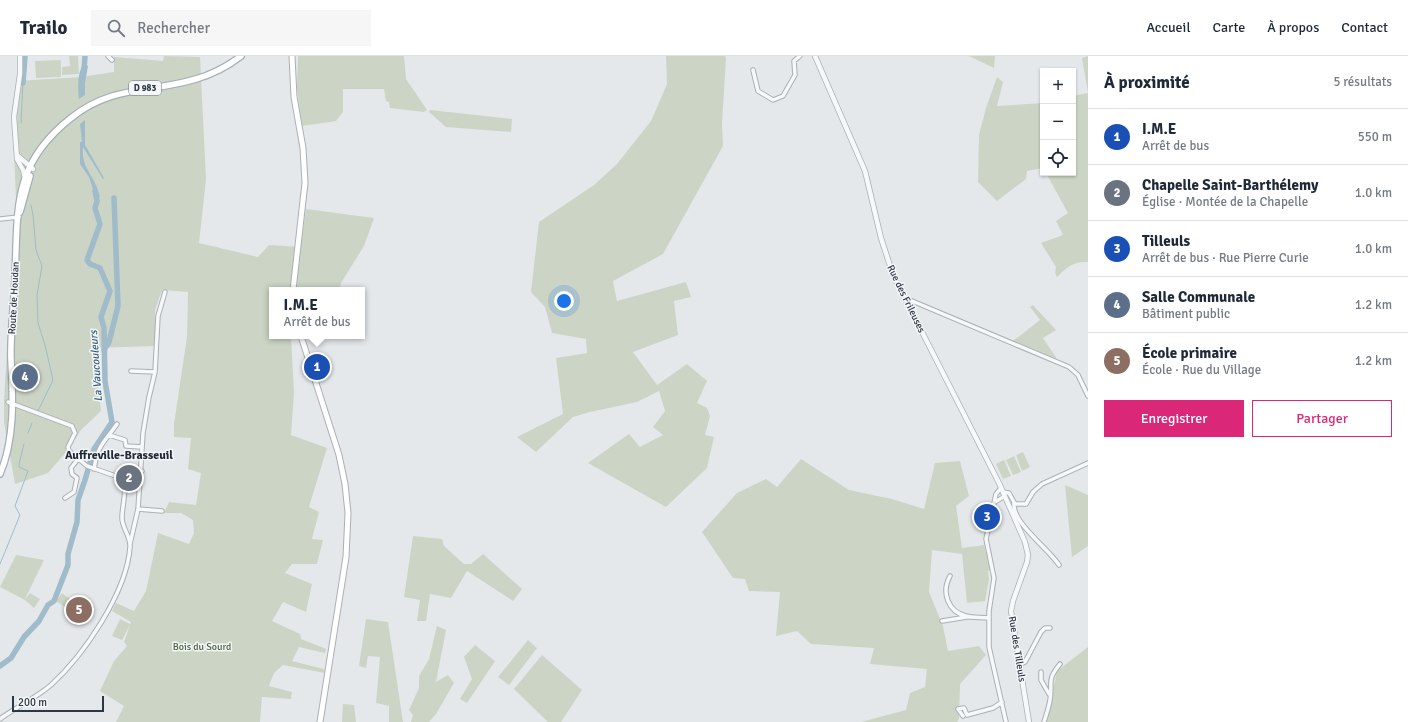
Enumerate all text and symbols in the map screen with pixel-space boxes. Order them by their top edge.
search box [91,10,371,46]
text: Trailo [20,16,67,40]
icon: search [105,17,127,39]
text: Rechercher [137,19,210,37]
text: Accueil [1146,19,1191,36]
text: Carte [1213,19,1245,36]
text: À propos [1267,19,1319,36]
text: Contact [1341,19,1388,36]
map controls [1040,68,1076,176]
button: + [1040,68,1076,104]
text: À proximité [1104,72,1190,93]
text: 5 résultats [1333,74,1392,90]
road number: D 983 [129,81,161,95]
button: − [1040,104,1076,140]
text: I.M.E [1142,120,1176,138]
text: 1 [1113,129,1121,145]
text: 550 m [1358,129,1392,145]
text: Arrêt de bus [1142,138,1209,154]
button: locate [1040,140,1076,176]
text: Chapelle Saint-Barthélemy [1142,176,1318,194]
text: 2 [1113,185,1121,201]
text: 1.0 km [1355,185,1392,201]
text: Église · Montée de la Chapelle [1142,194,1308,210]
text: Tilleuls [1142,232,1190,250]
text: 3 [1113,241,1121,257]
text: 1.0 km [1355,241,1392,257]
text: Arrêt de bus · Rue Pierre Curie [1142,250,1309,266]
street label: Route de Houdan [6,261,22,335]
street label: Rue des Frileuses [884,263,928,335]
popup [269,287,365,339]
text: Salle Communale [1142,288,1255,306]
your location [554,291,574,311]
text: I.M.E [283,296,318,314]
text: 4 [1113,297,1121,313]
text: 1.2 km [1355,297,1392,313]
text: Bâtiment public [1142,306,1230,322]
text: Arrêt de bus [283,314,351,330]
water label: La Vaucouleurs [87,329,105,402]
text: École primaire [1142,344,1237,362]
pin: 1 [304,352,330,382]
text: 5 [1113,353,1121,369]
text: 1.2 km [1355,353,1392,369]
pin: 4 [12,362,38,392]
text: École · Rue du Village [1142,362,1261,378]
button: Enregistrer [1104,400,1244,437]
button: Partager [1252,400,1392,437]
district label: Auffreville-Brasseuil [65,448,173,463]
pin: 2 [116,463,142,493]
pin: 3 [974,502,1000,532]
pin: 5 [66,595,92,625]
street label: Rue des Tilleuls [1006,615,1028,683]
park label: Bois du Sourd [173,641,231,653]
scale bar [12,694,104,713]
text: 200 m [18,696,47,709]

